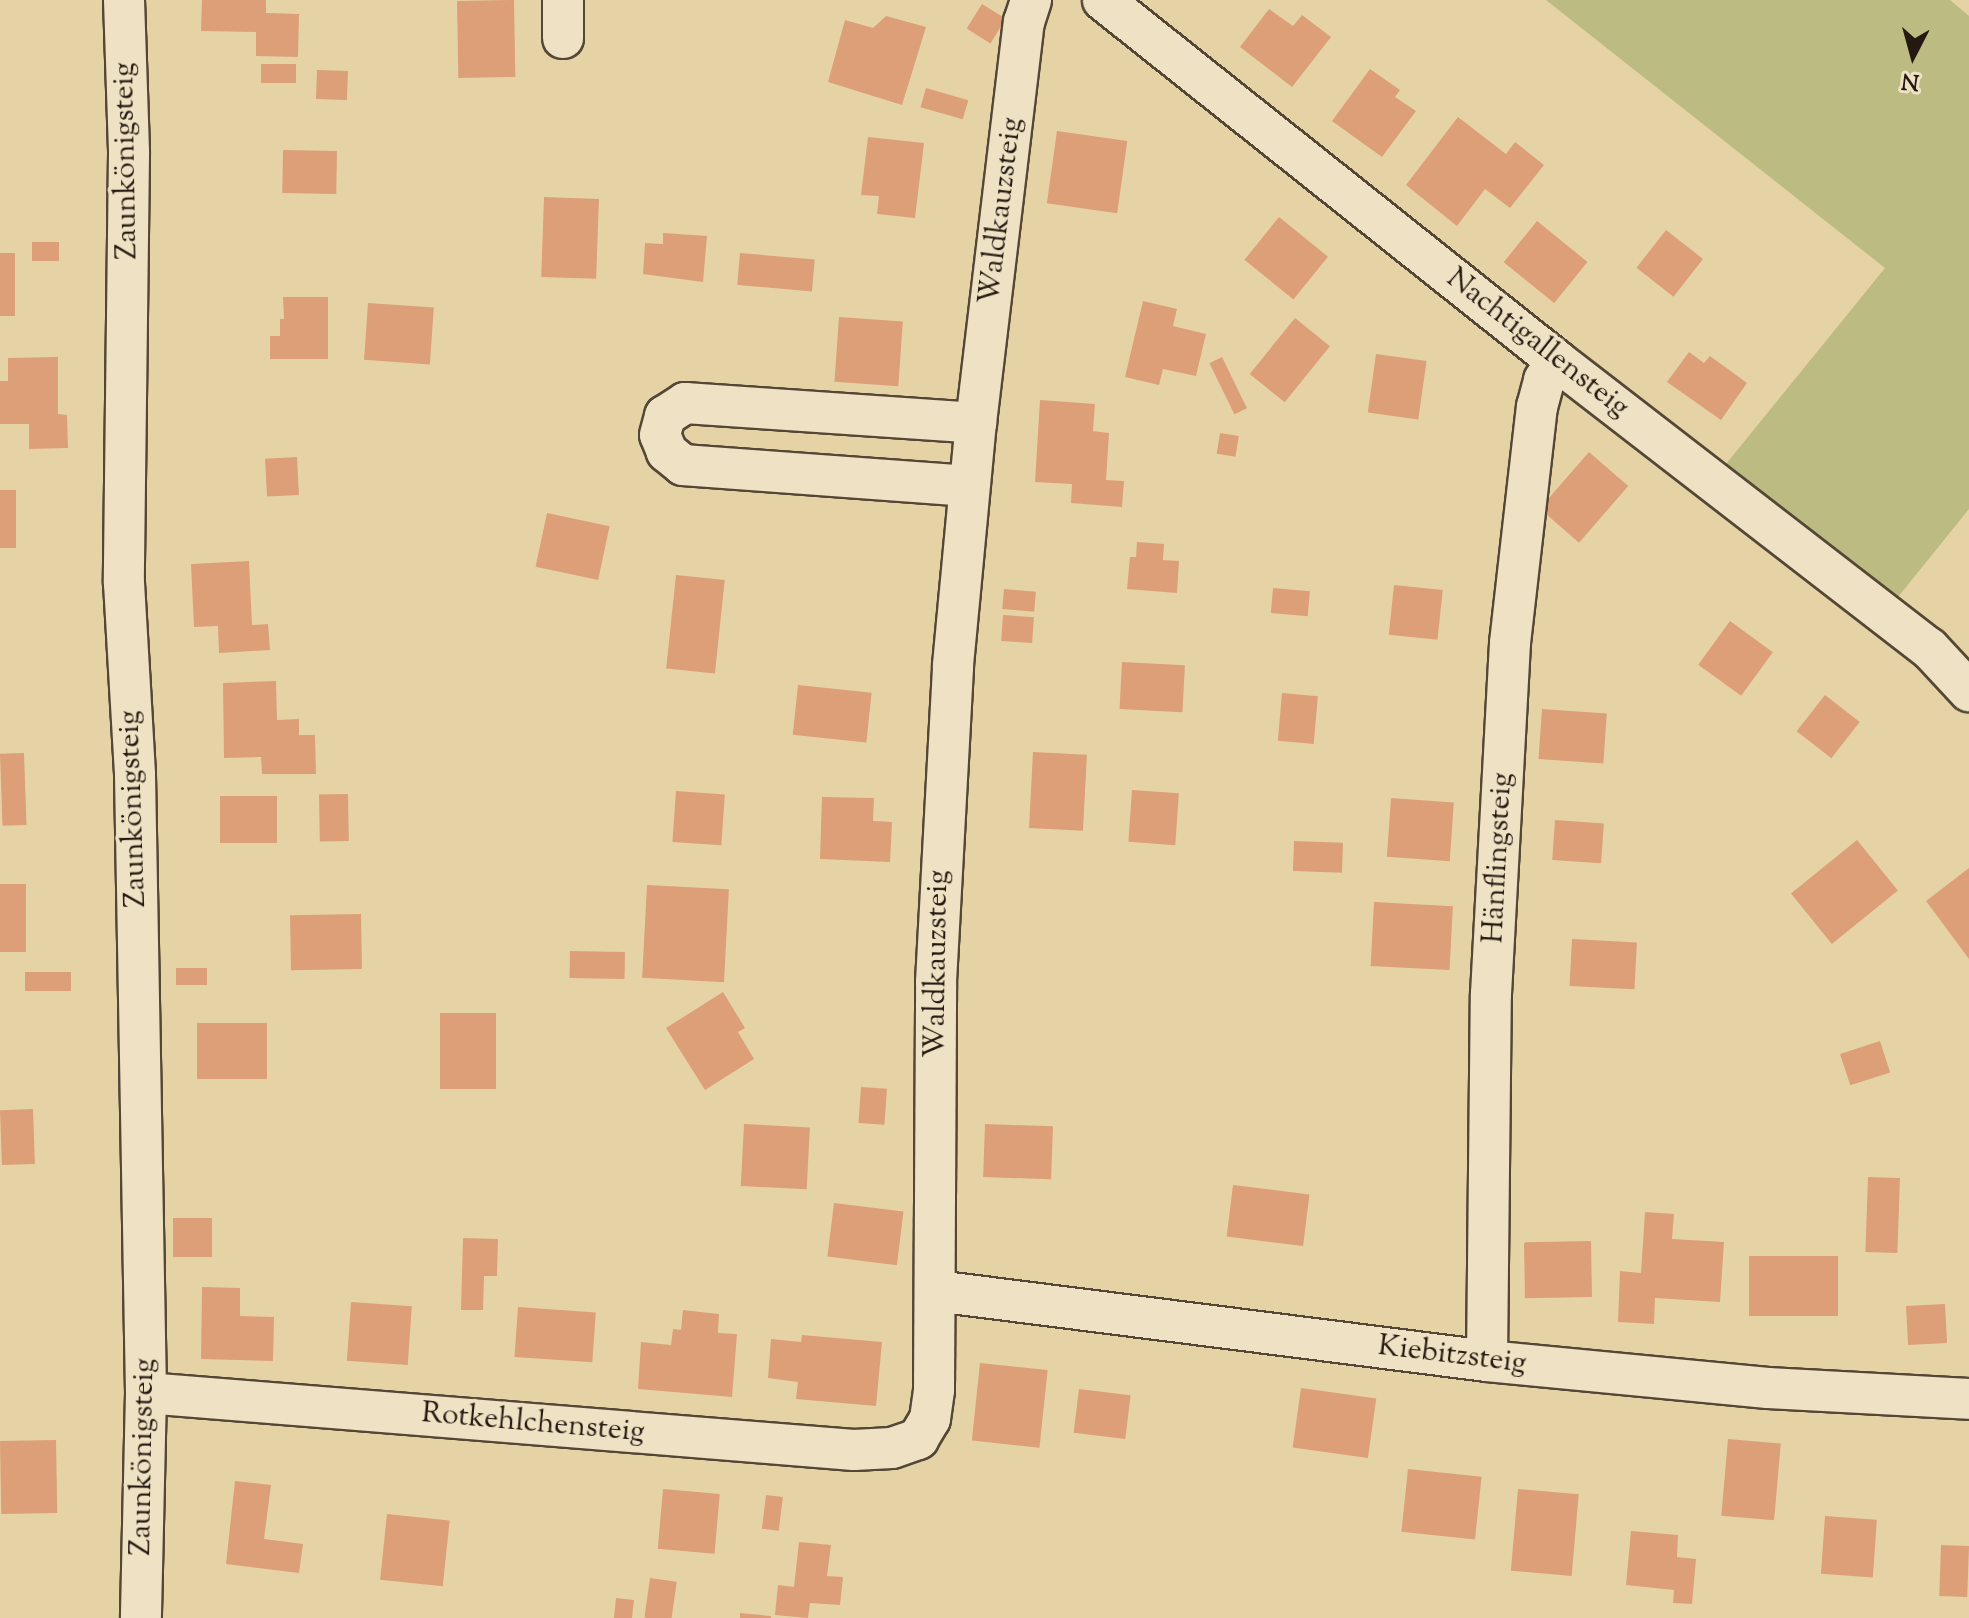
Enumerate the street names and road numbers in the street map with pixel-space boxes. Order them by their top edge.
street label: Zaunkönigsteig [107,62,147,260]
street label: Waldkauzsteig [973,115,1031,307]
street label: Nachtigallensteig [1438,261,1636,427]
street label: Zaunkönigsteig [113,710,155,908]
street label: Hänflingsteig [1477,772,1521,944]
street label: Waldkauzsteig [918,870,958,1058]
street label: Kiebitzsteig [1376,1329,1528,1383]
street label: Zaunkönigsteig [124,1358,164,1556]
street label: Rotkehlchensteig [420,1396,646,1452]

